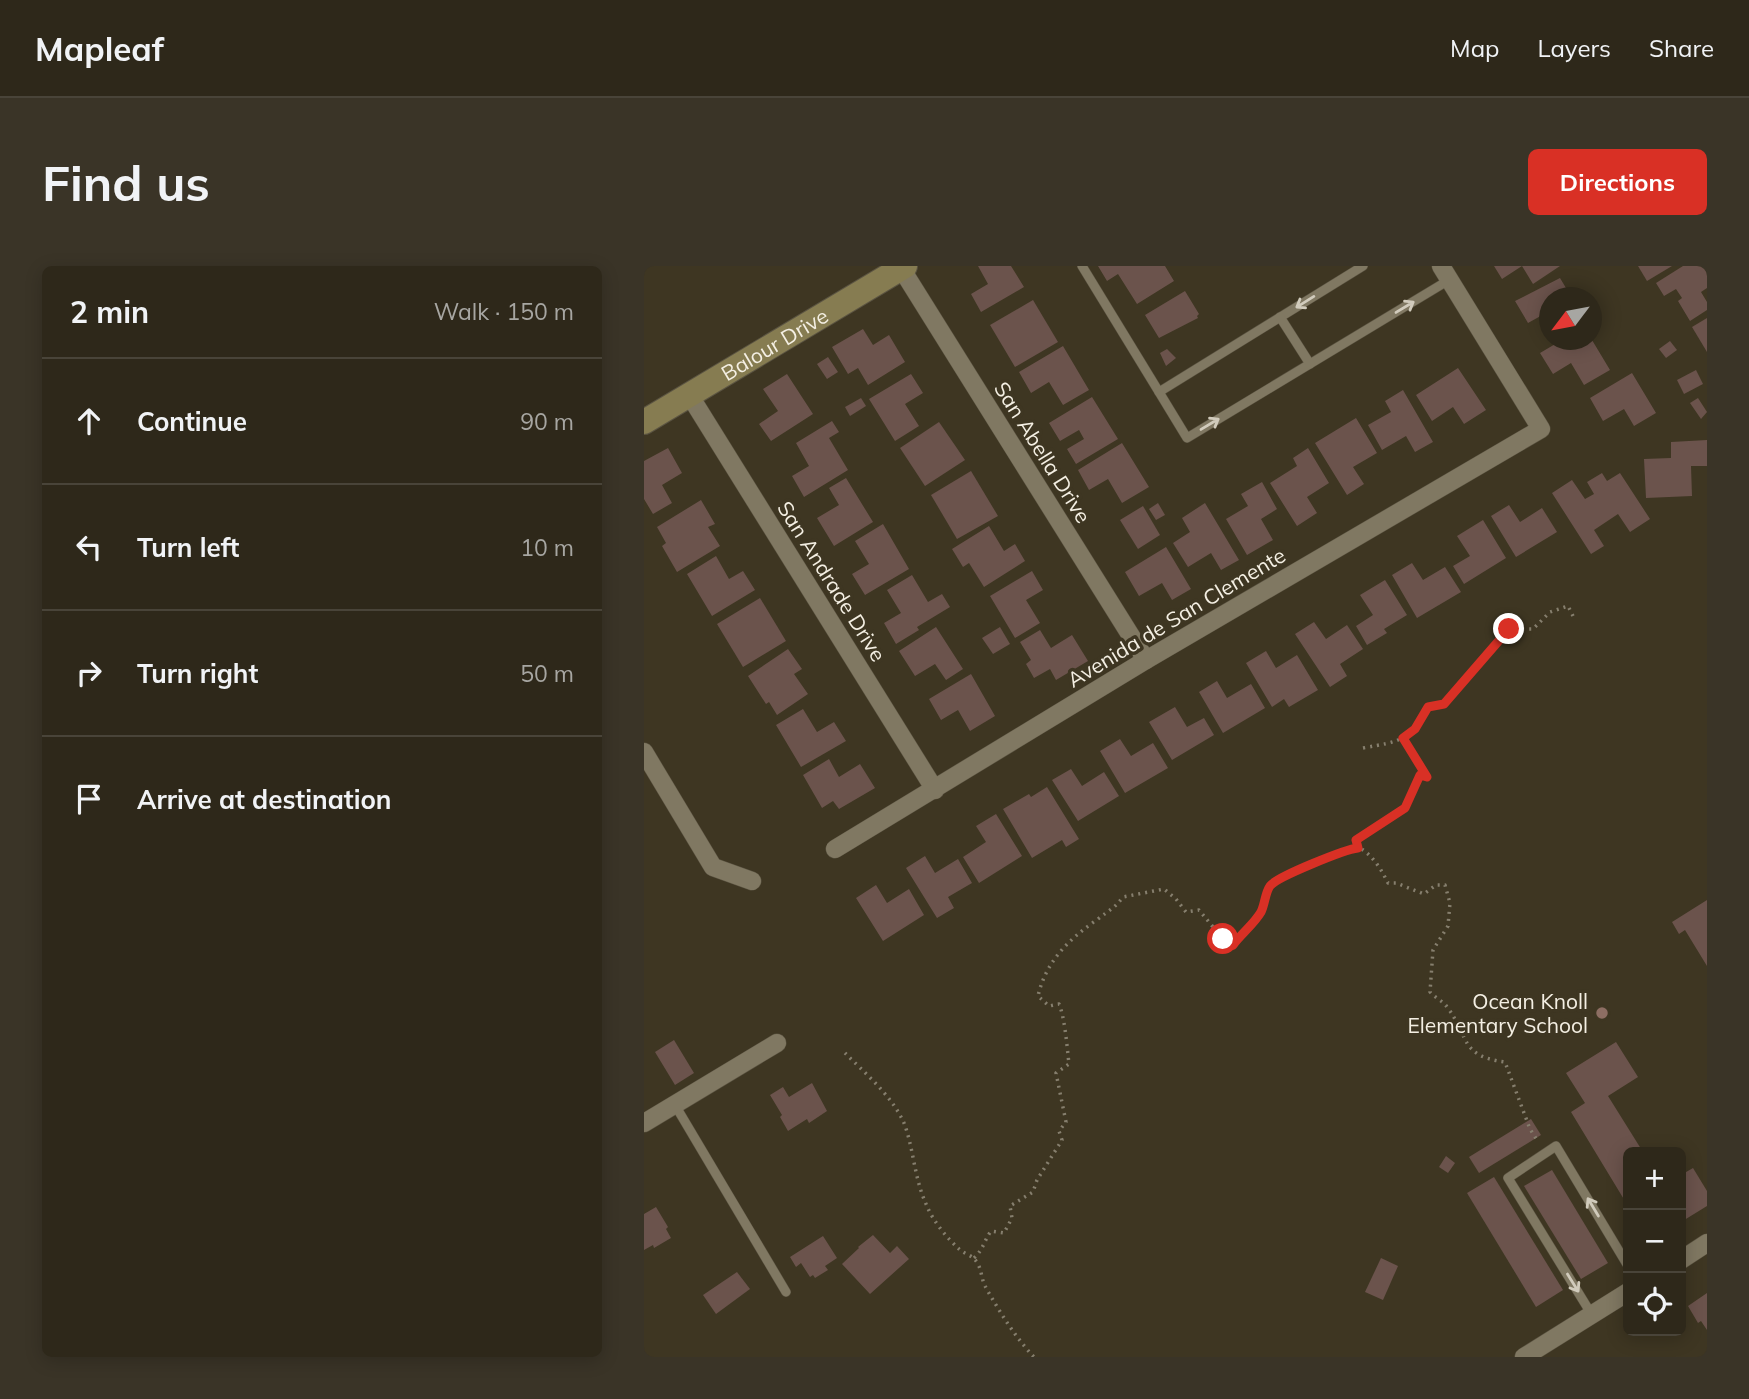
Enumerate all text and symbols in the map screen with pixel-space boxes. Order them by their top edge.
text: Mapleaf [35,28,164,69]
text: Map [1450,33,1499,63]
text: Layers [1537,33,1611,63]
text: Share [1649,33,1714,63]
button: Directions [1528,149,1707,215]
text: Find us [42,152,210,213]
north arrow [1539,287,1602,350]
text: 2 min [70,293,149,331]
one-way arrow [1295,295,1315,309]
text: Walk · 150 m [434,297,574,326]
one-way arrow [1394,299,1414,313]
street label: Balour Drive [716,302,833,386]
street label: San Abella Drive [989,377,1097,527]
icon: ahead [70,402,108,440]
text: Continue [137,405,247,438]
text: 90 m [520,407,574,436]
one-way arrow [1199,417,1219,431]
street label: San Andrade Drive [772,496,892,666]
icon: left [70,528,108,566]
text: Turn left [137,531,239,564]
text: 10 m [520,533,574,562]
street label: Avenida de San Clemente [1062,542,1290,692]
route end [1493,613,1524,644]
icon: right [70,654,108,692]
text: Turn right [137,657,258,690]
text: 50 m [520,659,574,688]
icon: arrive [70,780,108,818]
text: Arrive at destination [137,783,392,816]
route start [1207,923,1238,954]
place label: Ocean Knoll Elementary School [1407,988,1588,1038]
marker: Ocean Knoll Elementary School [1594,1005,1610,1021]
map controls [1623,1147,1686,1336]
button: + [1623,1147,1686,1210]
one-way arrow [1586,1198,1600,1218]
button: − [1623,1210,1686,1273]
one-way arrow [1566,1273,1580,1293]
button: locate [1623,1273,1686,1336]

